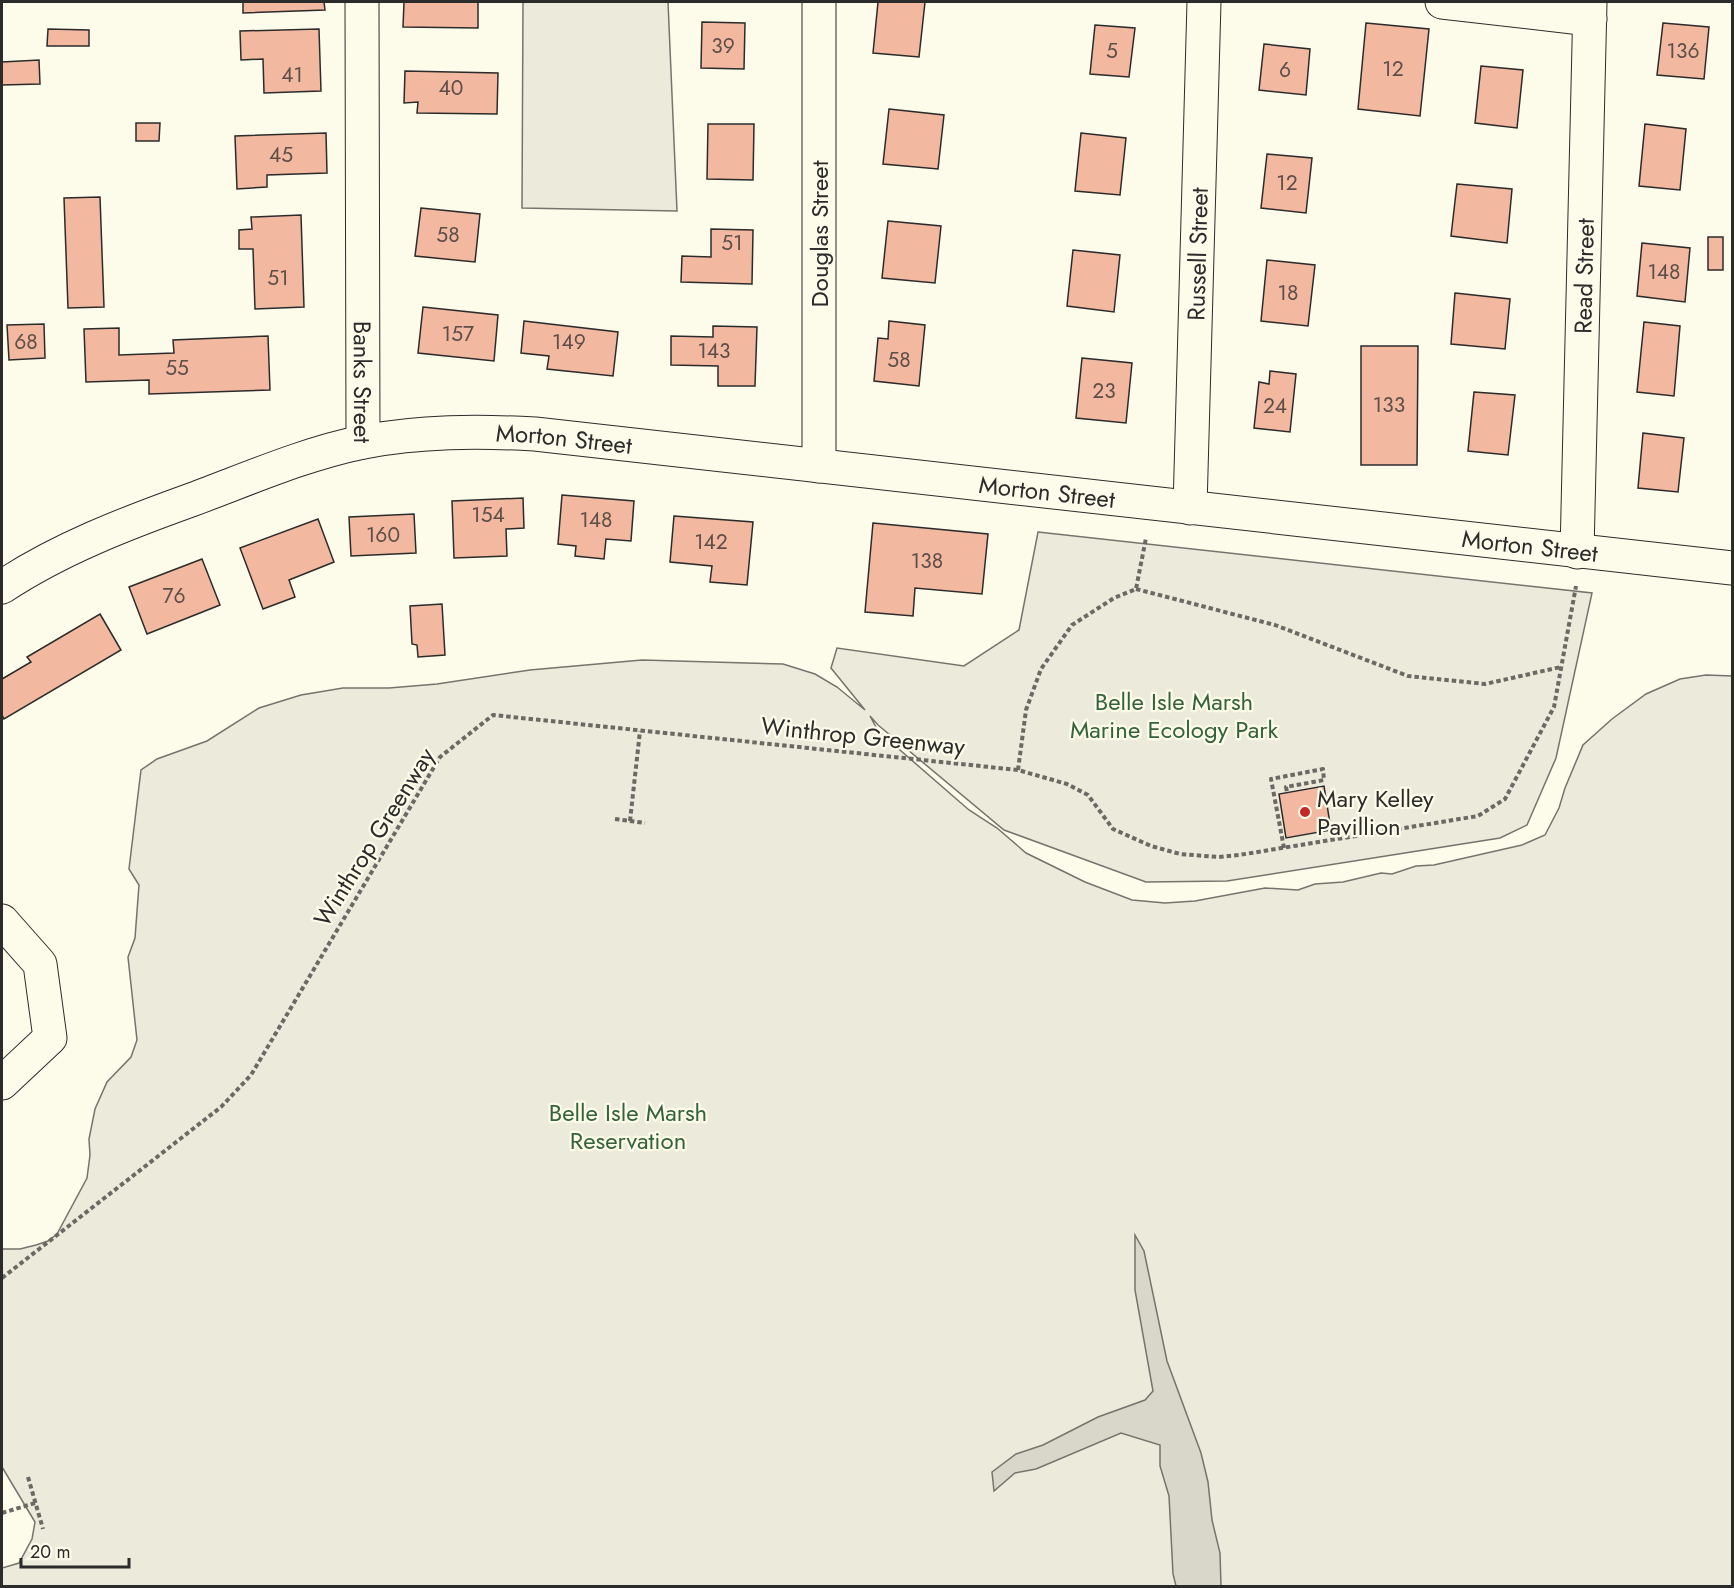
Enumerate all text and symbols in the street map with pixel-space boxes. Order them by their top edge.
house number: 39 [711,31,735,61]
house number: 5 [1106,36,1118,66]
house number: 136 [1666,36,1700,66]
house number: 12 [1382,54,1404,84]
house number: 6 [1279,55,1291,85]
house number: 41 [281,60,303,90]
house number: 40 [439,73,463,103]
house number: 45 [269,140,293,170]
street label: Douglas Street [802,160,837,307]
house number: 12 [1276,168,1298,198]
street label: Russell Street [1178,187,1216,321]
street label: Read Street [1565,218,1602,334]
house number: 58 [436,220,460,250]
house number: 51 [721,228,743,258]
house number: 148 [1647,257,1681,287]
house number: 51 [267,263,289,293]
house number: 18 [1278,278,1298,308]
house number: 157 [442,319,474,349]
street label: Banks Street [345,321,381,443]
house number: 68 [14,327,38,357]
house number: 149 [552,327,586,357]
house number: 143 [697,336,731,366]
house number: 58 [887,345,911,375]
house number: 55 [165,353,189,383]
house number: 23 [1092,376,1116,406]
house number: 133 [1373,390,1405,420]
house number: 24 [1263,391,1287,421]
street label: Morton Street [495,415,634,462]
street label: Morton Street [977,466,1117,516]
house number: 154 [471,500,505,530]
house number: 148 [579,505,613,535]
house number: 160 [366,520,400,550]
street label: Morton Street [1460,520,1600,570]
house number: 142 [694,527,728,557]
house number: 138 [911,546,943,576]
house number: 76 [162,581,186,611]
park label: Belle Isle Marsh Marine Ecology Park [1070,684,1279,747]
street label: Winthrop Greenway [759,708,967,764]
street label: Winthrop Greenway [305,741,443,933]
place label: Mary Kelley Pavillion [1317,781,1434,844]
marker: Mary Kelley Pavillion [1298,805,1312,819]
park label: Belle Isle Marsh Reservation [549,1095,707,1158]
scale bar [21,1531,129,1569]
text: 20 m [30,1539,70,1565]

